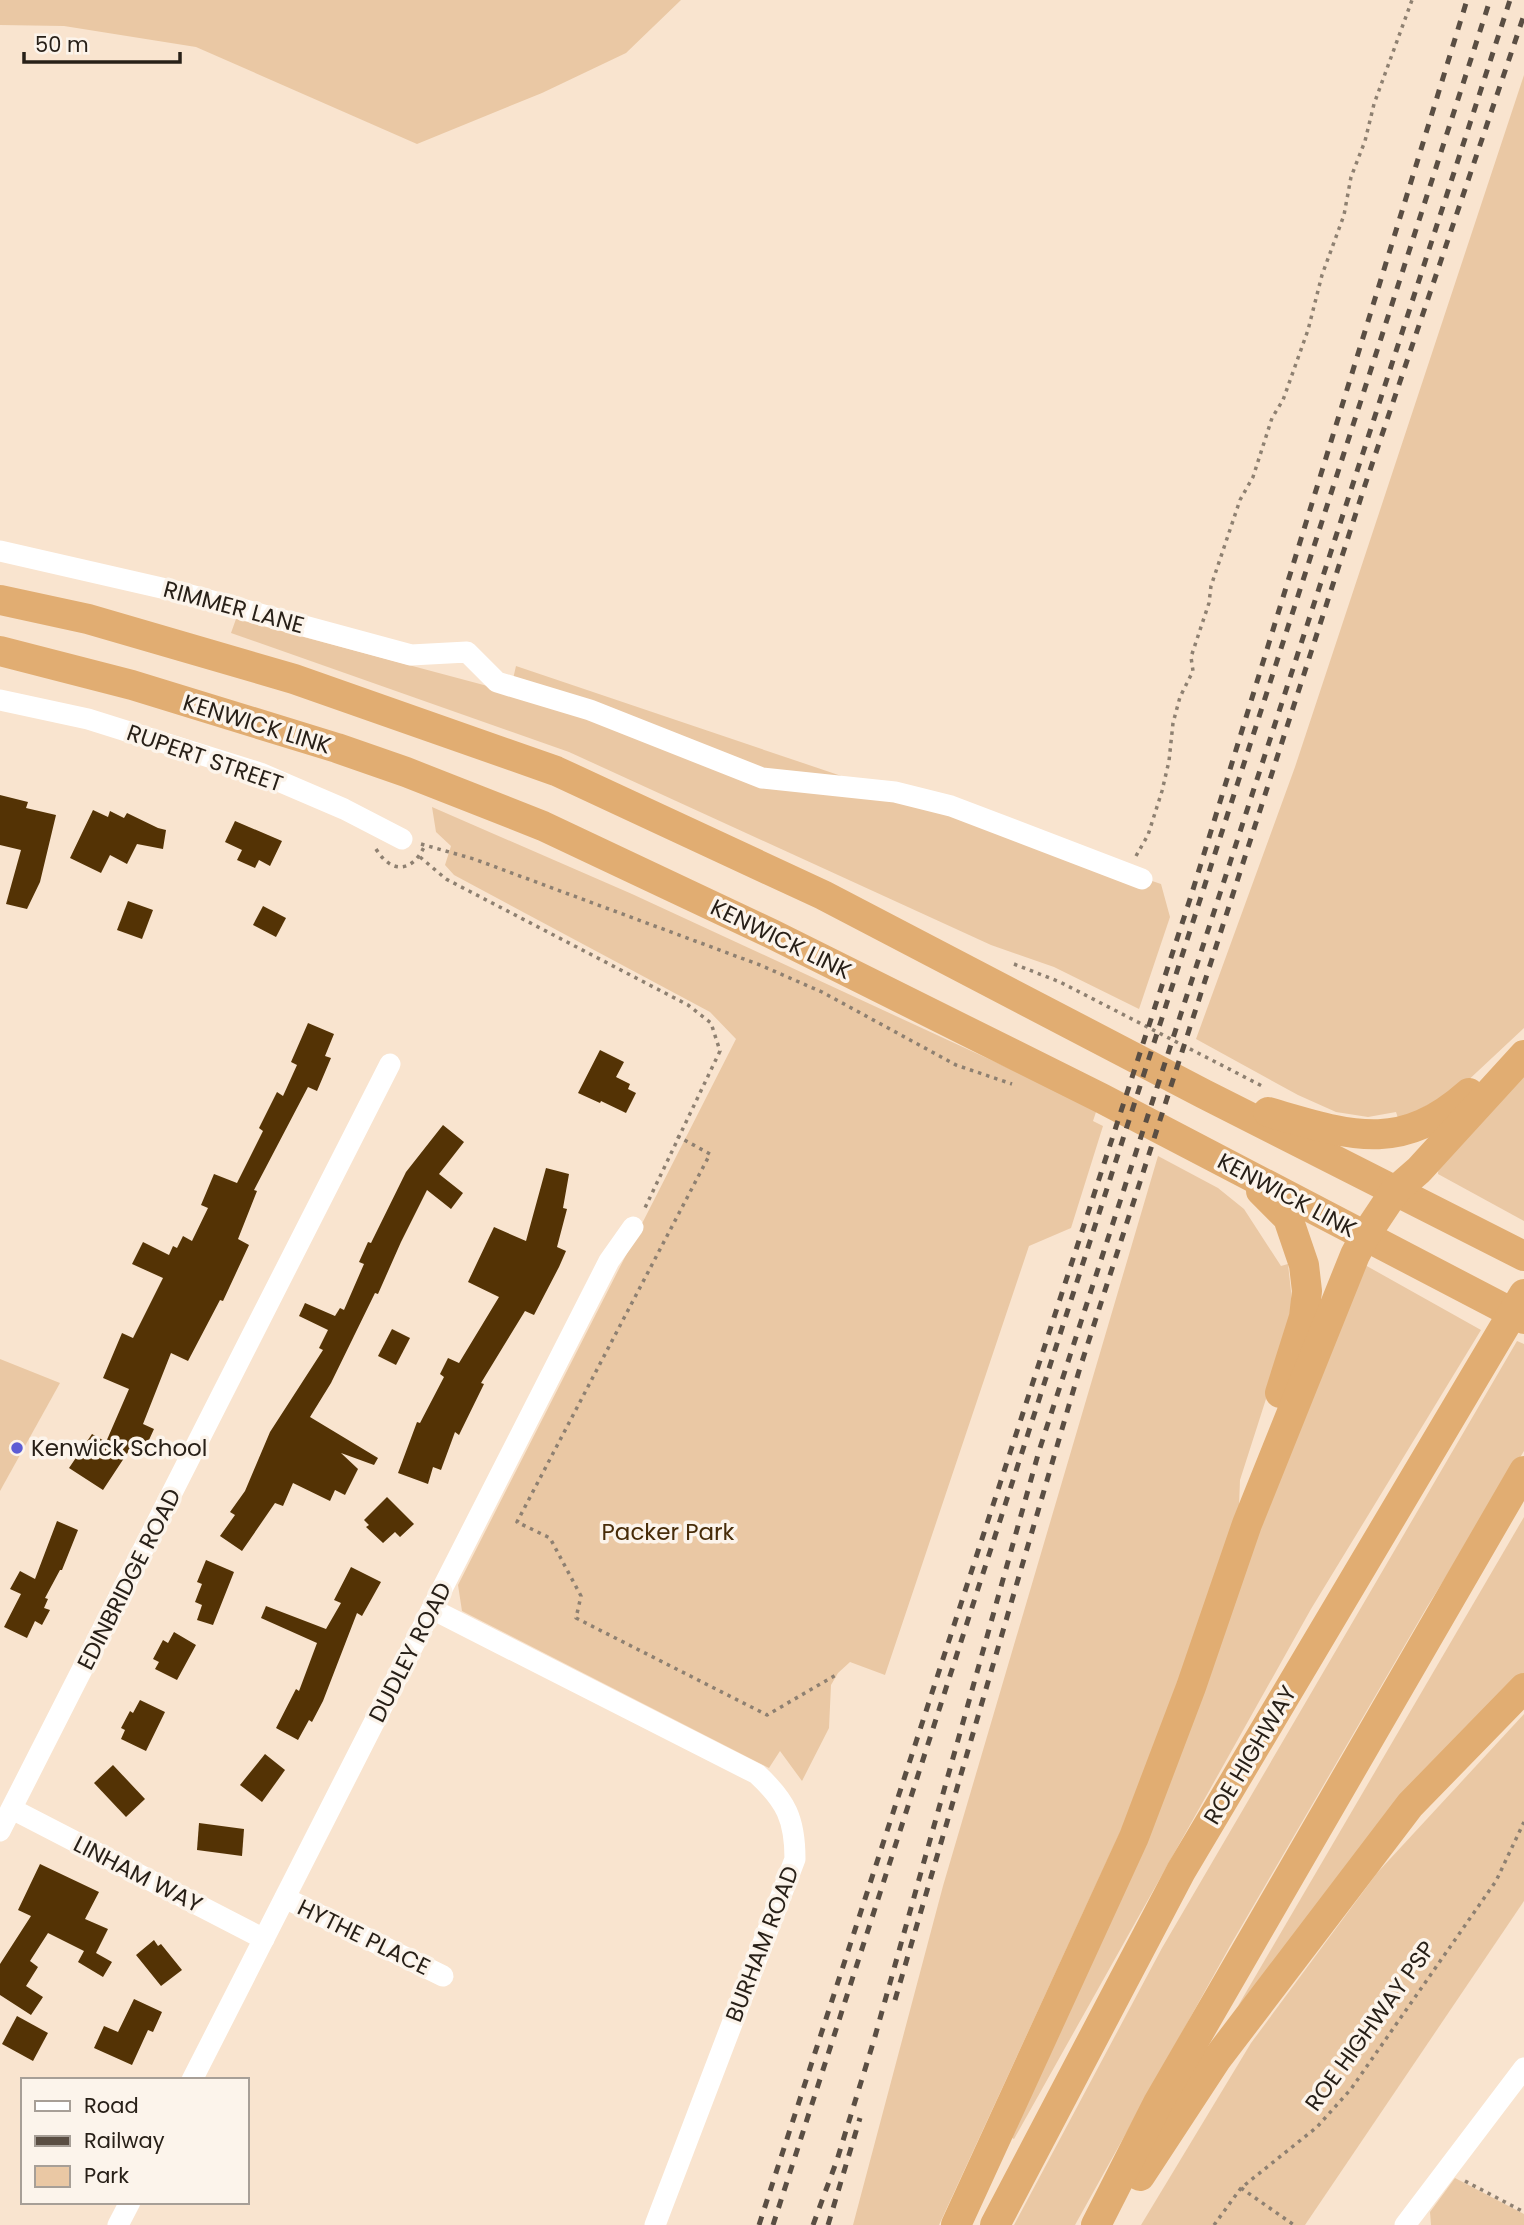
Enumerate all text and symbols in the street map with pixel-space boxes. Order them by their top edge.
scale bar [24,21,180,65]
text: 50 m [35,30,89,59]
street label: RIMMER LANE [160,573,308,641]
street label: KENWICK LINK [179,686,335,762]
street label: RUPERT STREET [123,716,287,800]
street label: KENWICK LINK [705,891,857,987]
street label: KENWICK LINK [1212,1145,1362,1245]
place label: Kenwick School [31,1432,208,1464]
marker: Kenwick School [9,1440,25,1456]
street label: EDINBRIDGE ROAD [69,1483,189,1675]
park label: Packer Park [602,1516,735,1548]
street label: DUDLEY ROAD [361,1576,459,1728]
street label: ROE HIGHWAY [1196,1680,1304,1830]
street label: LINHAM WAY [68,1828,208,1920]
street label: BURHAM ROAD [718,1861,806,2027]
street label: HYTHE PLACE [292,1891,436,1983]
street label: ROE HIGHWAY PSP [1297,1934,1443,2118]
legend [21,2078,248,2204]
text: Road [84,2091,139,2120]
text: Railway [84,2126,165,2155]
text: Park [84,2161,129,2190]

